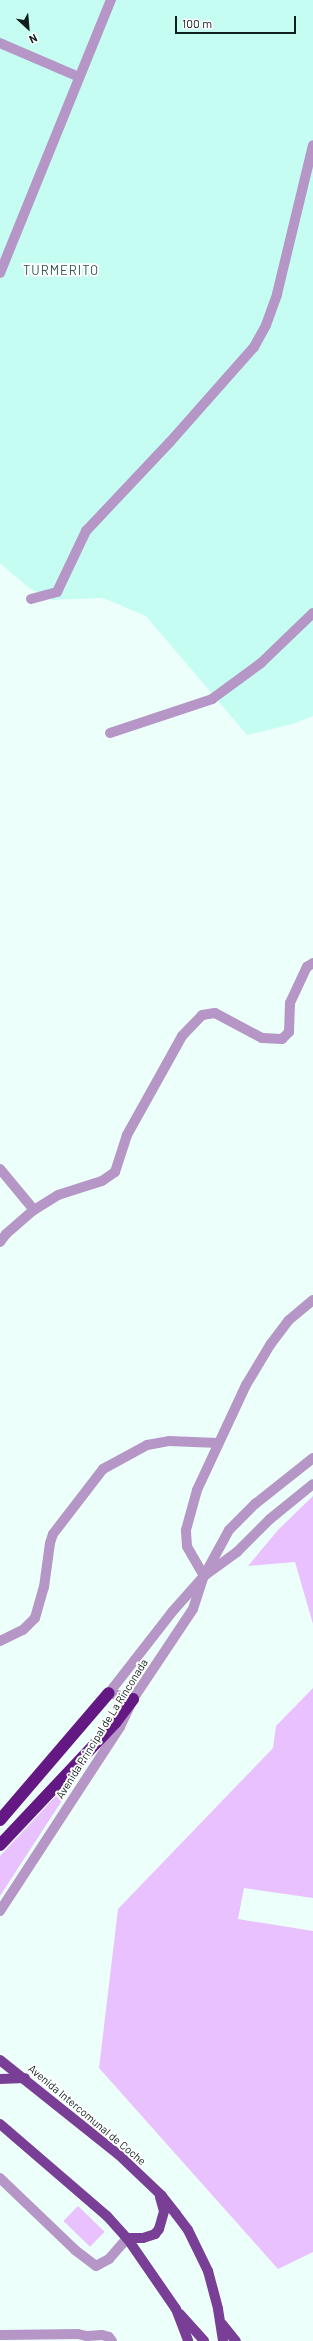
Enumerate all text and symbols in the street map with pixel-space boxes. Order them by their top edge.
north arrow [8,8,48,48]
scale bar [177,8,298,34]
text: 100 m [182,16,212,30]
text: N [27,32,40,47]
district label: TURMERITO [23,262,99,278]
street label: Avenida Principal de La Rinconada [53,1657,151,1801]
street label: Avenida Intercomunal de Coche [26,2062,148,2168]

